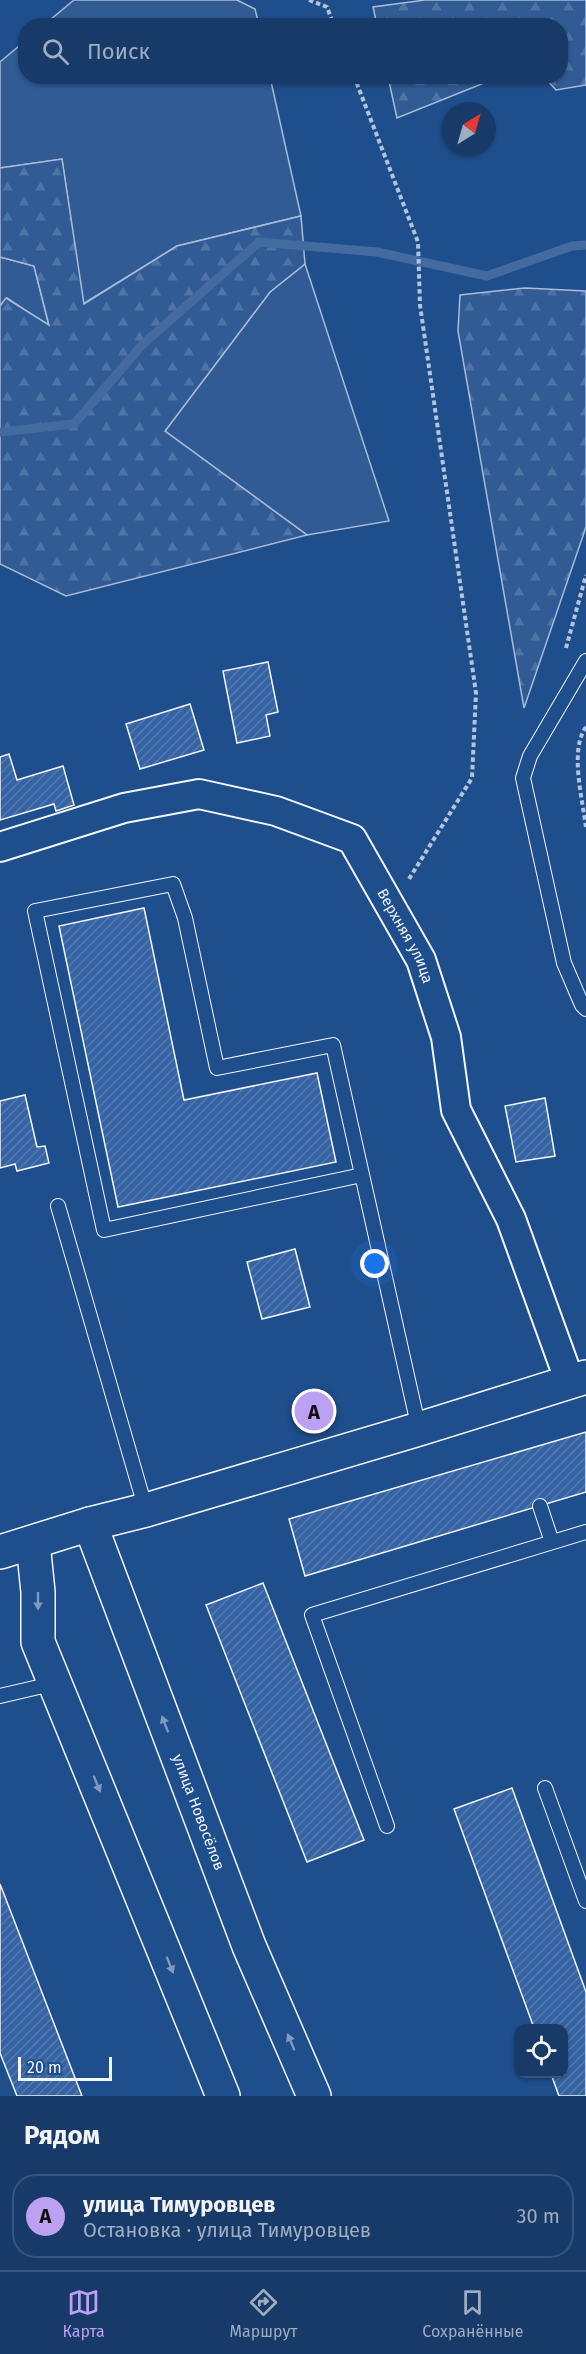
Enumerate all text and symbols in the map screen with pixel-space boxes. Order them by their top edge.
search box [18,18,568,84]
icon: search [39,35,72,68]
text: Поиск [87,38,150,65]
north arrow [442,102,496,156]
street label: Верхняя улица [373,885,437,986]
your location [360,1249,389,1278]
pin: A [294,1388,334,1434]
one-way arrow [33,1592,43,1611]
one-way arrow [160,1715,170,1733]
street label: улица Новосёлов [169,1752,229,1873]
one-way arrow [92,1776,102,1794]
one-way arrow [166,1956,175,1974]
map controls [514,2024,568,2078]
button: locate [514,2024,568,2078]
one-way arrow [286,2033,296,2051]
scale bar [18,2054,112,2082]
text: 20 m [27,2058,62,2077]
text: Рядом [24,2120,100,2151]
text: улица Тимуровцев [83,2191,276,2218]
text: A [40,2204,51,2228]
text: 30 m [516,2204,560,2228]
text: Остановка · улица Тимуровцев [83,2218,371,2242]
tab: Карта [62,2286,105,2341]
tab: Маршрут [230,2286,298,2341]
tab: Сохранённые [422,2286,524,2341]

